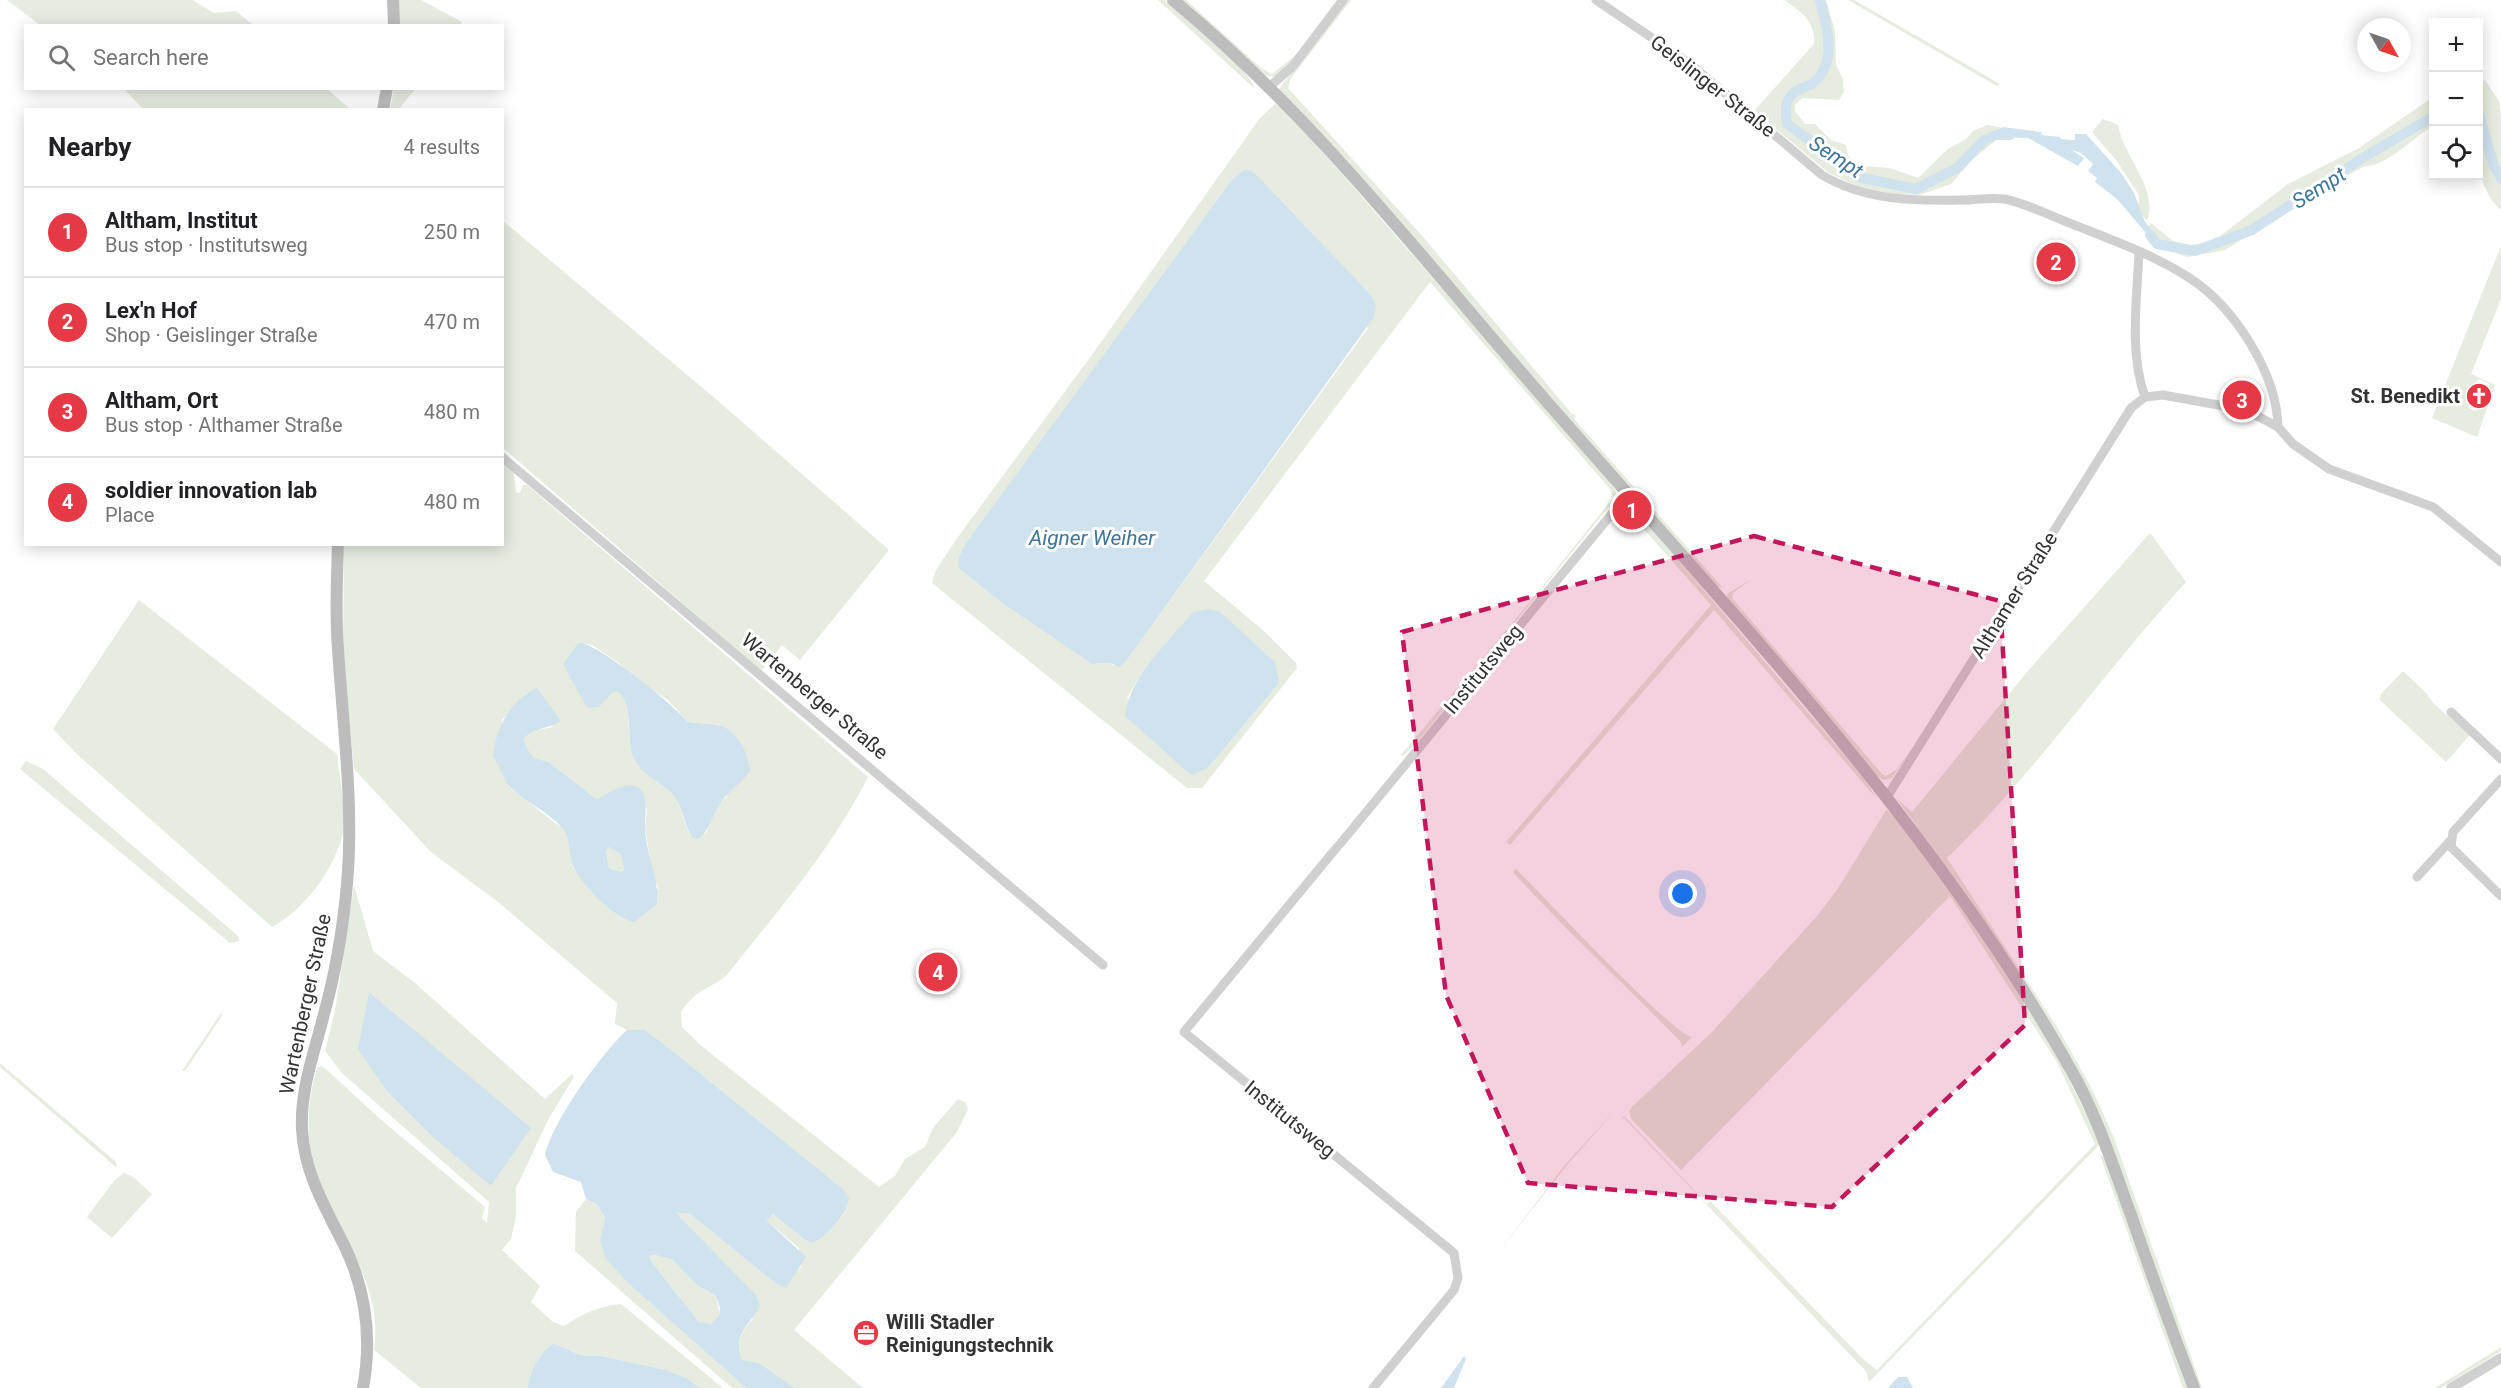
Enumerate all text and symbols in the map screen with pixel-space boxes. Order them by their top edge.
north arrow [2357,18,2411,72]
map controls [2429,18,2483,180]
button: + [2429,18,2483,72]
search box [24,24,504,90]
street label: Geislinger Straße [1646,30,1780,142]
icon: search [45,41,78,74]
text: Search here [93,45,209,70]
button: − [2429,72,2483,126]
button: locate [2429,126,2483,180]
water label: Sempt [1805,131,1867,183]
text: Nearby [48,132,131,162]
text: 4 results [404,135,480,159]
water label: Sempt [2288,162,2351,214]
text: Altham, Institut [105,208,258,233]
text: 1 [62,220,73,244]
text: 250 m [424,220,480,244]
text: Bus stop · Institutsweg [105,233,308,257]
pin: 2 [2036,240,2076,284]
text: Lex'n Hof [105,298,197,323]
text: 2 [62,310,73,334]
text: 470 m [424,310,480,334]
text: Shop · Geislinger Straße [105,323,318,347]
pin: 3 [2222,378,2262,422]
church icon: St. Benedikt [2464,381,2494,411]
place label: St. Benedikt [2351,384,2460,408]
text: Altham, Ort [105,388,218,413]
text: 3 [62,400,73,424]
text: 480 m [424,400,480,424]
text: Bus stop · Althamer Straße [105,413,343,437]
text: soldier innovation lab [105,478,317,503]
pin: 1 [1612,488,1652,532]
text: 4 [62,490,73,514]
text: 480 m [424,490,480,514]
text: Place [105,503,154,527]
water label: Aigner Weiher [1028,526,1156,550]
street label: Althamer Straße [1966,527,2062,663]
street label: Institutsweg [1439,619,1527,719]
street label: Wartenberger Straße [737,628,893,764]
your location [1668,879,1697,908]
street label: Wartenberger Straße [274,912,336,1096]
pin: 4 [918,950,958,994]
street label: Institutsweg [1240,1075,1340,1163]
place label: Willi Stadler Reinigungstechnik [886,1310,1054,1357]
office icon: Willi Stadler Reinigungstechnik [851,1318,881,1348]

